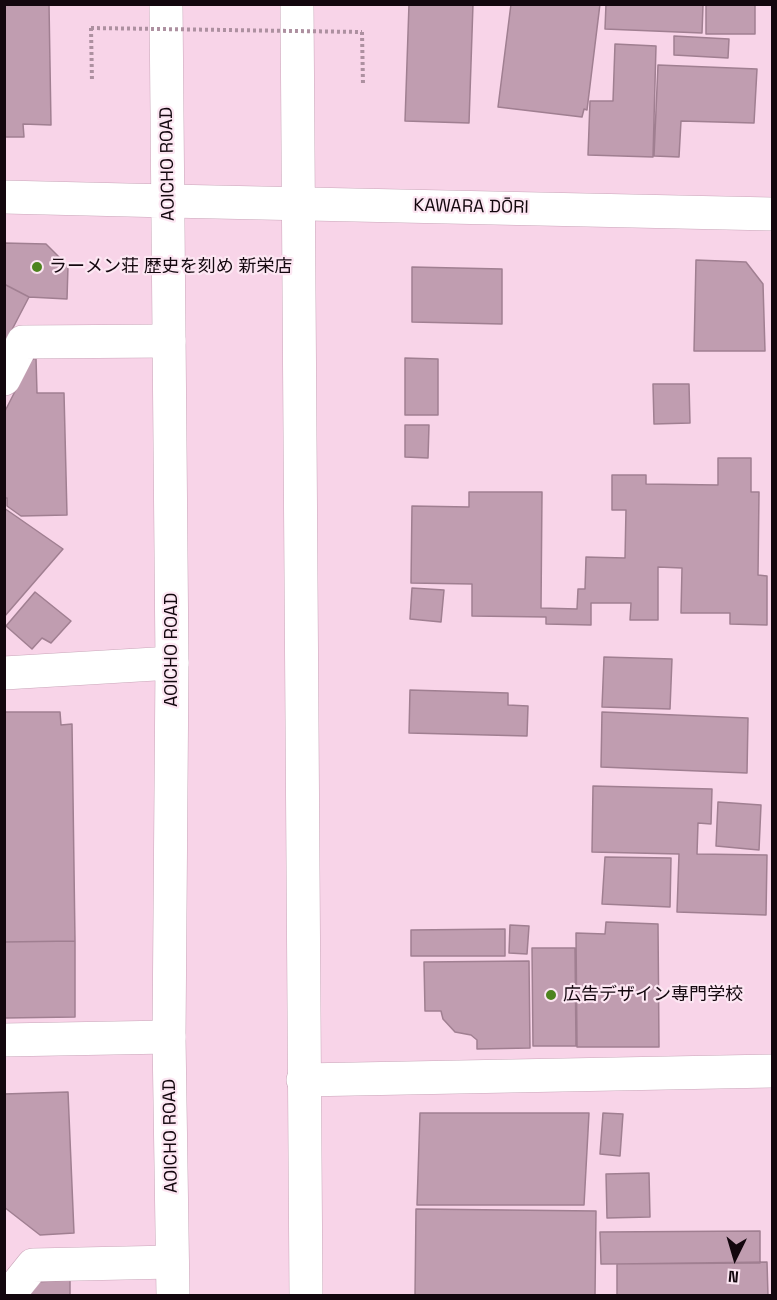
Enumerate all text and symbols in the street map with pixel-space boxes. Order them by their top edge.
street label: AOICHO ROAD [156,107,180,221]
street label: KAWARA DŌRI [413,195,529,219]
place label: ラーメン荘 歴史を刻め 新栄店 [49,256,292,278]
marker: ラーメン荘 歴史を刻め 新栄店 [30,260,44,274]
street label: AOICHO ROAD [161,593,183,707]
place label: 広告デザイン専門学校 [563,984,743,1006]
marker: 広告デザイン専門学校 [544,988,558,1002]
street label: AOICHO ROAD [159,1079,183,1193]
north arrow [705,1228,765,1288]
text: N [727,1266,740,1287]

